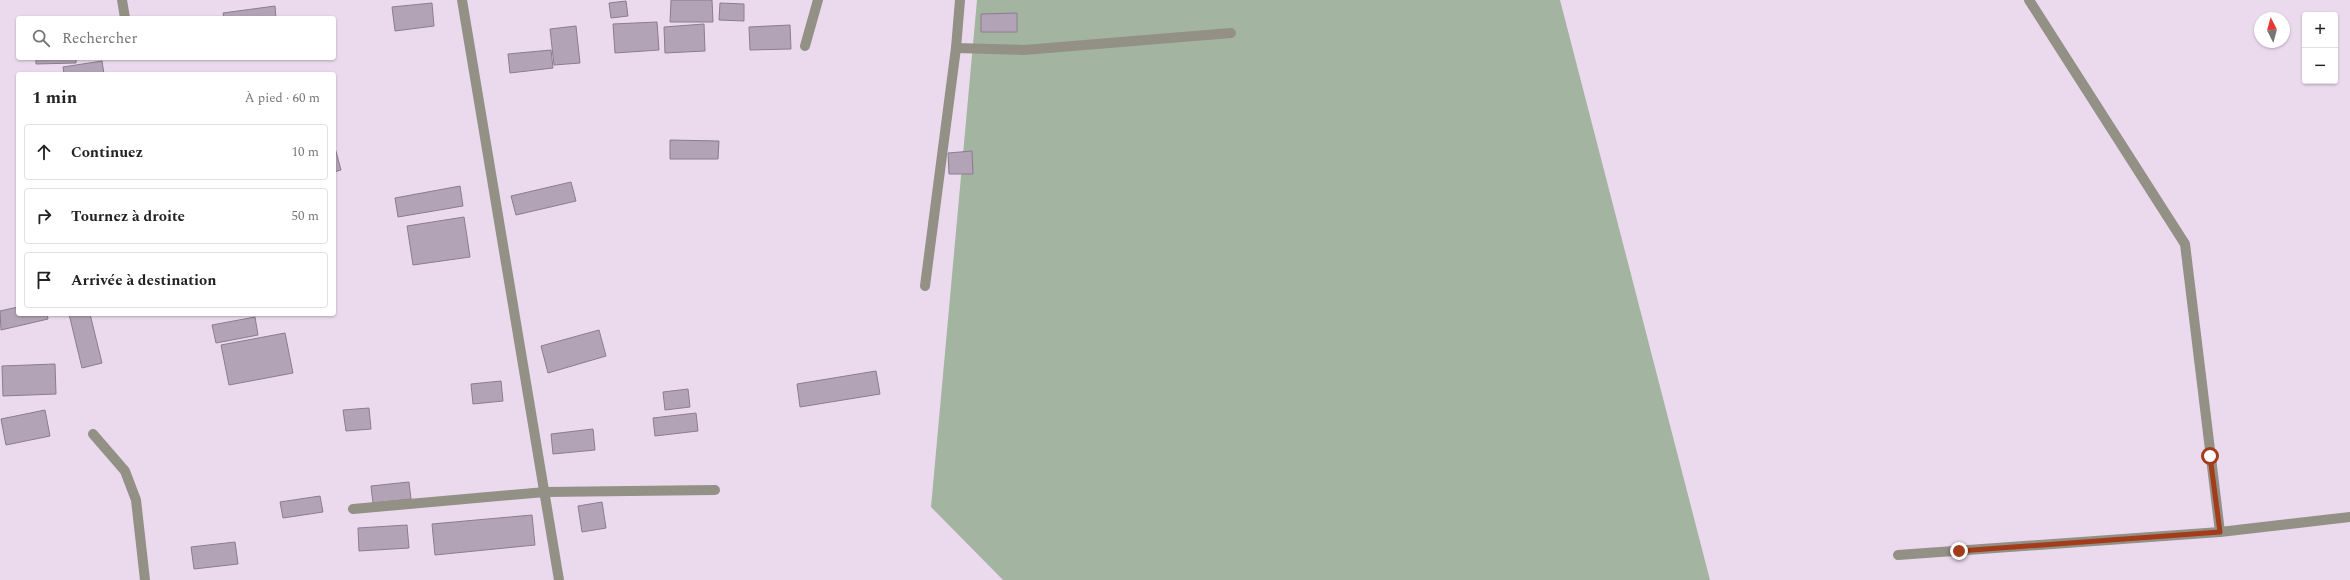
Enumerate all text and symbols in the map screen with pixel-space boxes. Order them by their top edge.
north arrow [2254,12,2290,48]
map controls [2302,12,2338,84]
button: + [2302,12,2338,48]
search box [16,16,336,60]
icon: search [30,27,52,49]
text: Rechercher [62,27,137,50]
button: − [2302,48,2338,84]
text: 1 min [32,85,77,111]
text: À pied · 60 m [245,88,320,108]
icon: ahead [33,141,55,163]
text: Continuez [71,141,143,164]
text: 10 m [292,142,319,162]
icon: right [33,205,55,227]
text: Tournez à droite [71,205,185,228]
text: 50 m [292,206,319,226]
icon: arrive [33,269,55,291]
text: Arrivée à destination [71,269,217,292]
route start [2201,447,2219,465]
route end [1950,542,1968,560]

